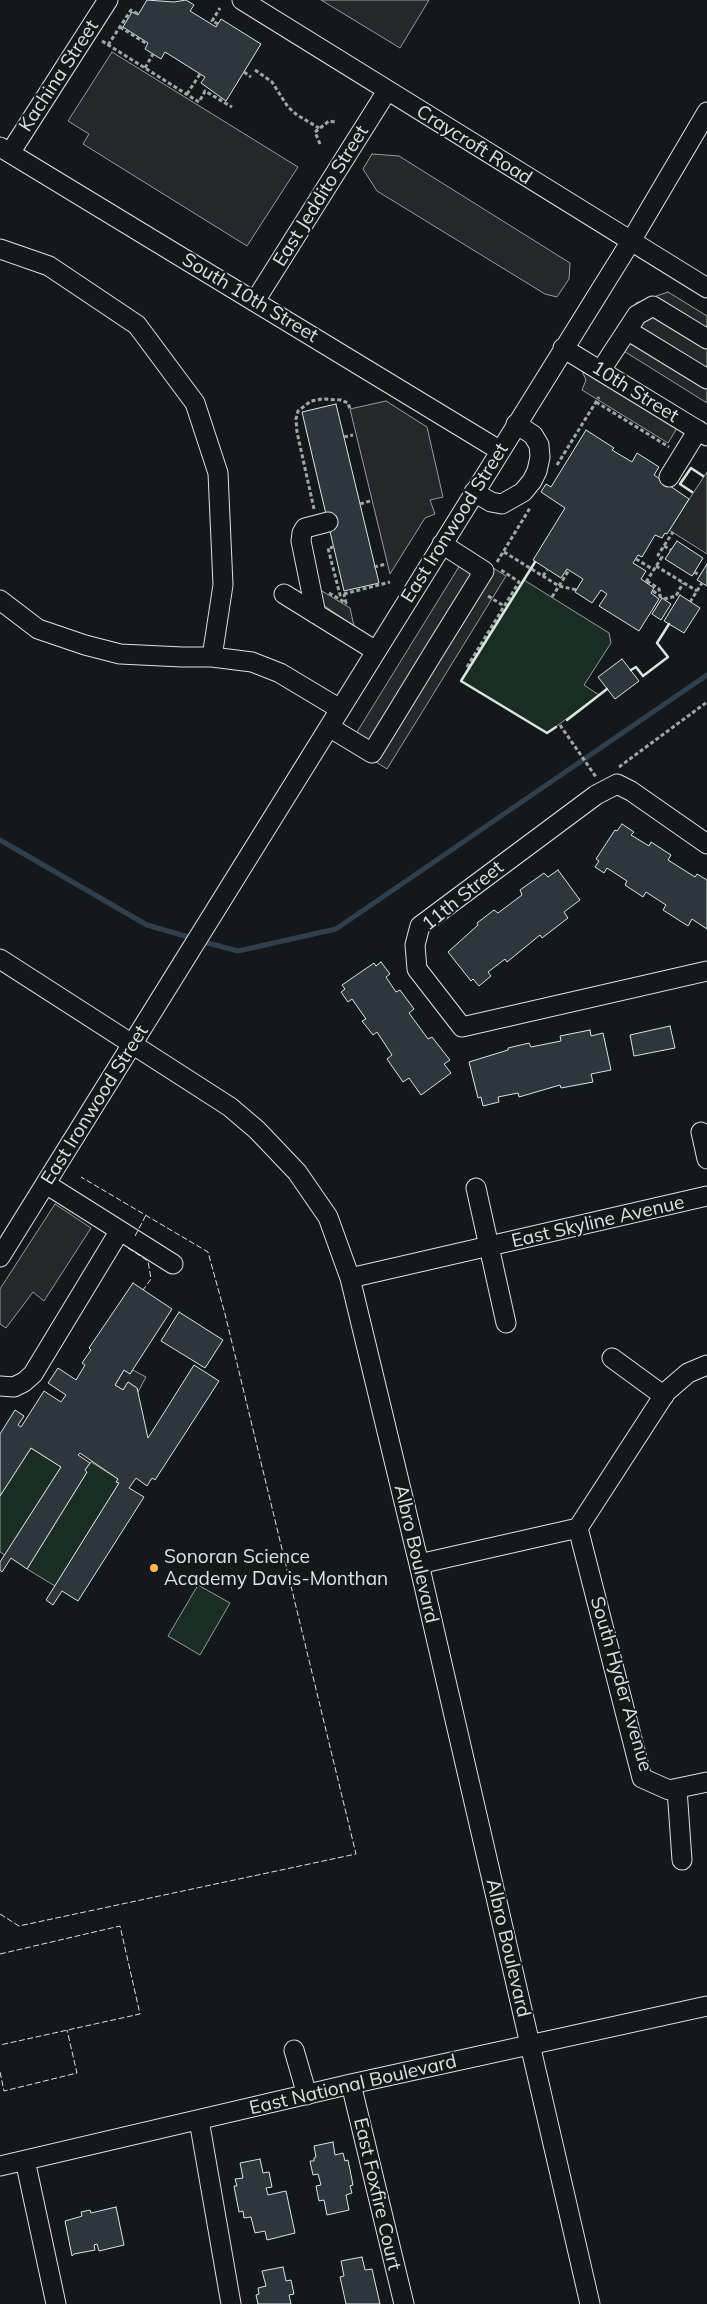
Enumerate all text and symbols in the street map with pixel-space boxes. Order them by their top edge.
street label: Kachina Street [14,16,104,136]
street label: Craycroft Road [412,100,536,190]
street label: East Jeddito Street [268,121,374,271]
street label: South 10th Street [178,248,322,348]
street label: 10th Street [587,356,683,428]
street label: East Ironwood Street [397,439,513,607]
street label: 11th Street [418,856,508,936]
street label: East Ironwood Street [37,1021,153,1189]
street label: East Skyline Avenue [509,1191,687,1253]
street label: Albro Boulevard [389,1483,443,1625]
place label: Sonoran Science Academy Davis-Monthan [164,1546,388,1590]
marker: Sonoran Science Academy Davis-Monthan [148,1562,160,1574]
street label: South Hyder Avenue [585,1594,657,1774]
street label: Albro Boulevard [481,1877,535,2019]
street label: East National Boulevard [247,2050,459,2120]
street label: East Foxfire Court [348,2116,406,2272]

